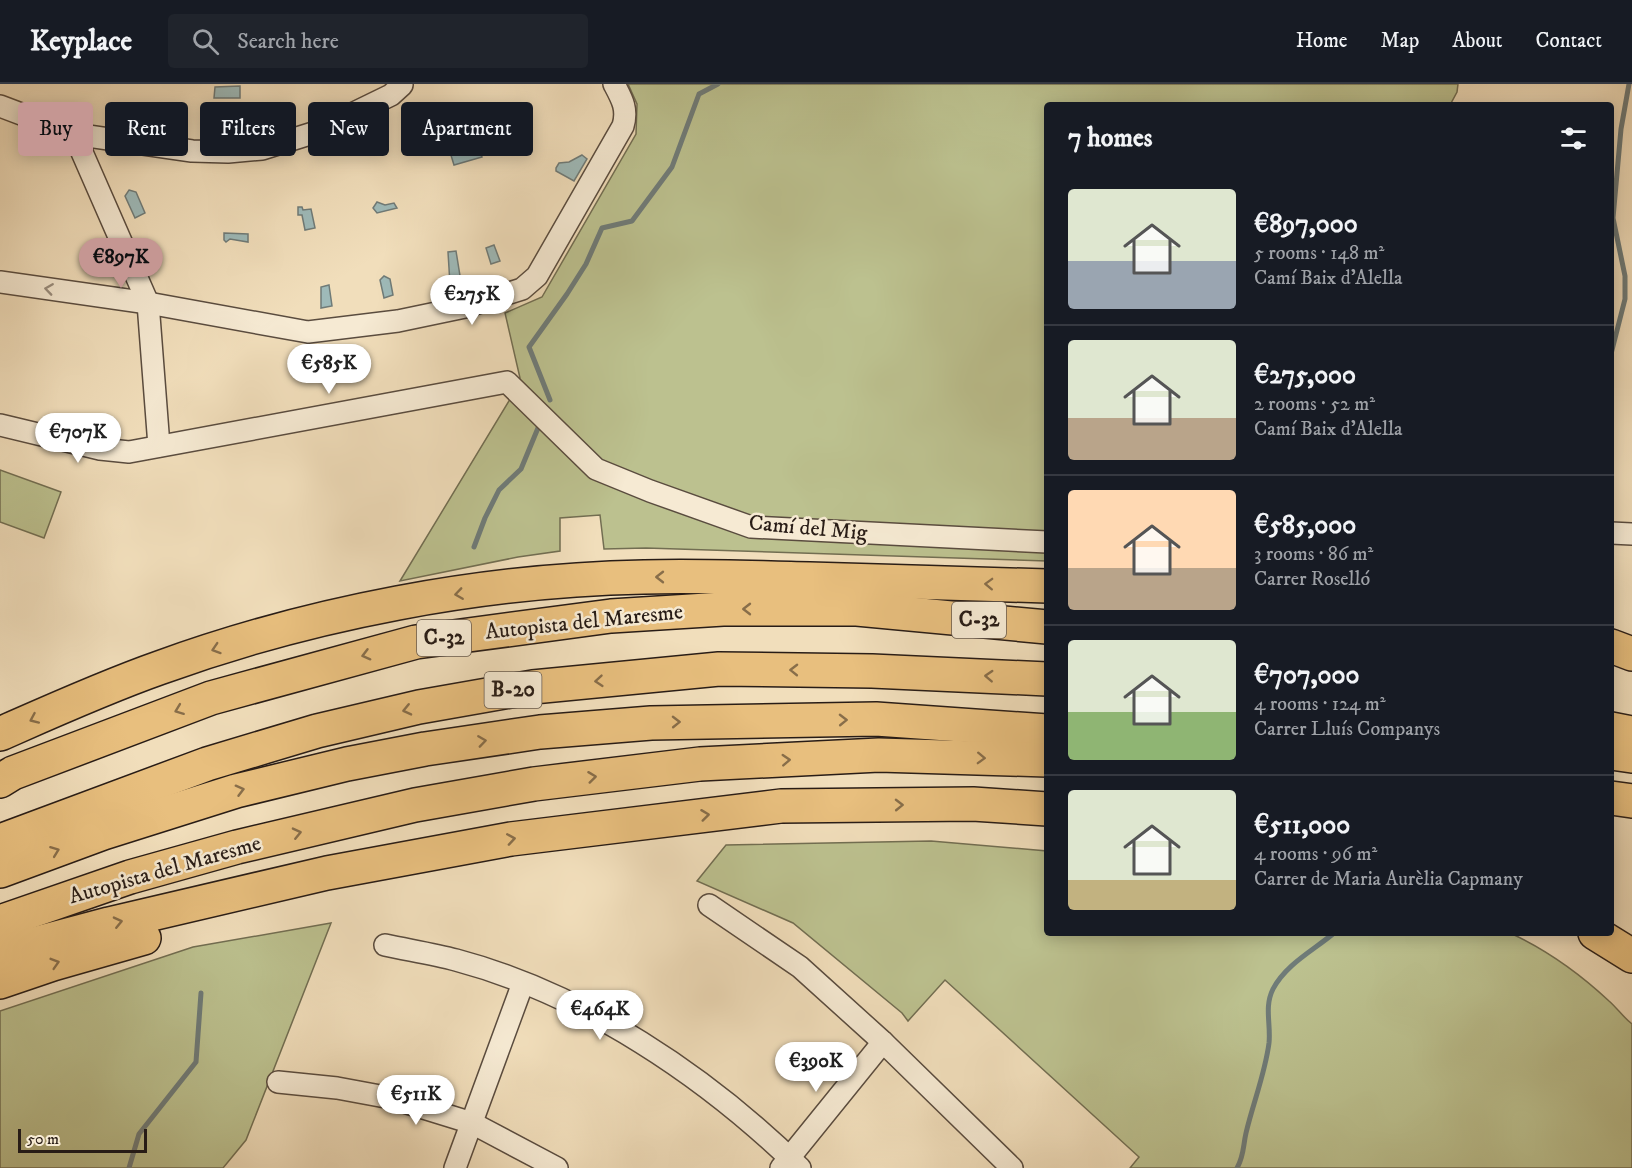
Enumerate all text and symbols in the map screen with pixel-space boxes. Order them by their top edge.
search box [168,14,588,68]
text: Keyplace [30,24,132,59]
icon: search [189,25,222,58]
text: Search here [237,28,339,55]
text: Home [1296,28,1348,54]
text: Map [1381,28,1419,54]
text: About [1452,28,1503,54]
text: Contact [1536,28,1602,54]
chip: Buy [18,102,93,156]
chip: Rent [105,102,188,156]
chip: Filters [200,102,296,156]
chip: New [308,102,389,156]
chip: Apartment [401,102,533,156]
text: 7 homes [1068,122,1152,155]
icon: filters [1557,122,1590,155]
text: €897,000 [1254,208,1358,241]
icon: home [1116,213,1188,285]
pin: €897K [79,238,163,289]
text: 5 rooms · 148 m² [1254,241,1384,266]
text: €897K [93,245,149,270]
text: Camí Baix d'Alella [1254,266,1403,291]
pin: €275K [430,275,514,326]
text: €275K [444,282,500,307]
one-way arrow [44,283,54,296]
pin: €585K [287,344,371,395]
text: €585K [301,351,357,376]
text: €275,000 [1254,359,1356,392]
icon: home [1116,364,1188,436]
text: 2 rooms · 52 m² [1254,392,1375,417]
pin: €707K [36,413,120,464]
text: Camí Baix d'Alella [1254,417,1403,442]
text: €707K [49,420,107,445]
street label: Camí del Mig [748,509,869,547]
text: €585,000 [1254,509,1356,542]
icon: home [1116,514,1188,586]
text: 3 rooms · 86 m² [1254,542,1373,567]
text: Carrer Roselló [1254,567,1370,592]
one-way arrow [656,571,665,583]
one-way arrow [984,578,993,590]
one-way arrow [455,587,464,599]
street label: Autopista del Maresme [484,598,684,646]
road number: C-32 [952,602,1006,638]
one-way arrow [742,603,751,615]
road number: C-32 [417,620,471,656]
one-way arrow [211,642,222,654]
one-way arrow [362,648,372,660]
text: €707,000 [1254,659,1359,692]
one-way arrow [789,664,798,676]
icon: home [1116,664,1188,736]
one-way arrow [984,670,993,683]
road number: B-20 [484,672,542,708]
one-way arrow [595,674,604,687]
text: 4 rooms · 124 m² [1254,692,1386,717]
one-way arrow [175,702,185,715]
one-way arrow [402,703,412,716]
one-way arrow [29,712,40,724]
one-way arrow [839,713,848,726]
one-way arrow [672,716,681,729]
text: Carrer Lluís Companys [1254,717,1440,742]
one-way arrow [478,735,487,747]
one-way arrow [976,752,985,764]
one-way arrow [781,753,790,766]
one-way arrow [587,771,596,784]
one-way arrow [234,785,245,797]
one-way arrow [895,799,904,811]
one-way arrow [700,809,709,822]
text: €511,000 [1254,809,1350,842]
icon: home [1116,814,1188,886]
one-way arrow [292,827,302,840]
street label: Autopista del Maresme [66,830,264,910]
one-way arrow [507,834,516,846]
text: 4 rooms · 96 m² [1254,842,1377,867]
one-way arrow [49,846,60,858]
text: Carrer de Maria Aurèlia Capmany [1254,867,1523,892]
one-way arrow [112,916,122,929]
one-way arrow [49,958,60,970]
pin: €464K [558,990,642,1041]
text: €464K [570,997,630,1022]
pin: €390K [774,1042,858,1093]
text: €390K [789,1049,843,1074]
pin: €511K [374,1075,458,1126]
text: €511K [391,1082,441,1107]
scale bar [18,1126,147,1154]
text: 50 m [27,1129,59,1149]

